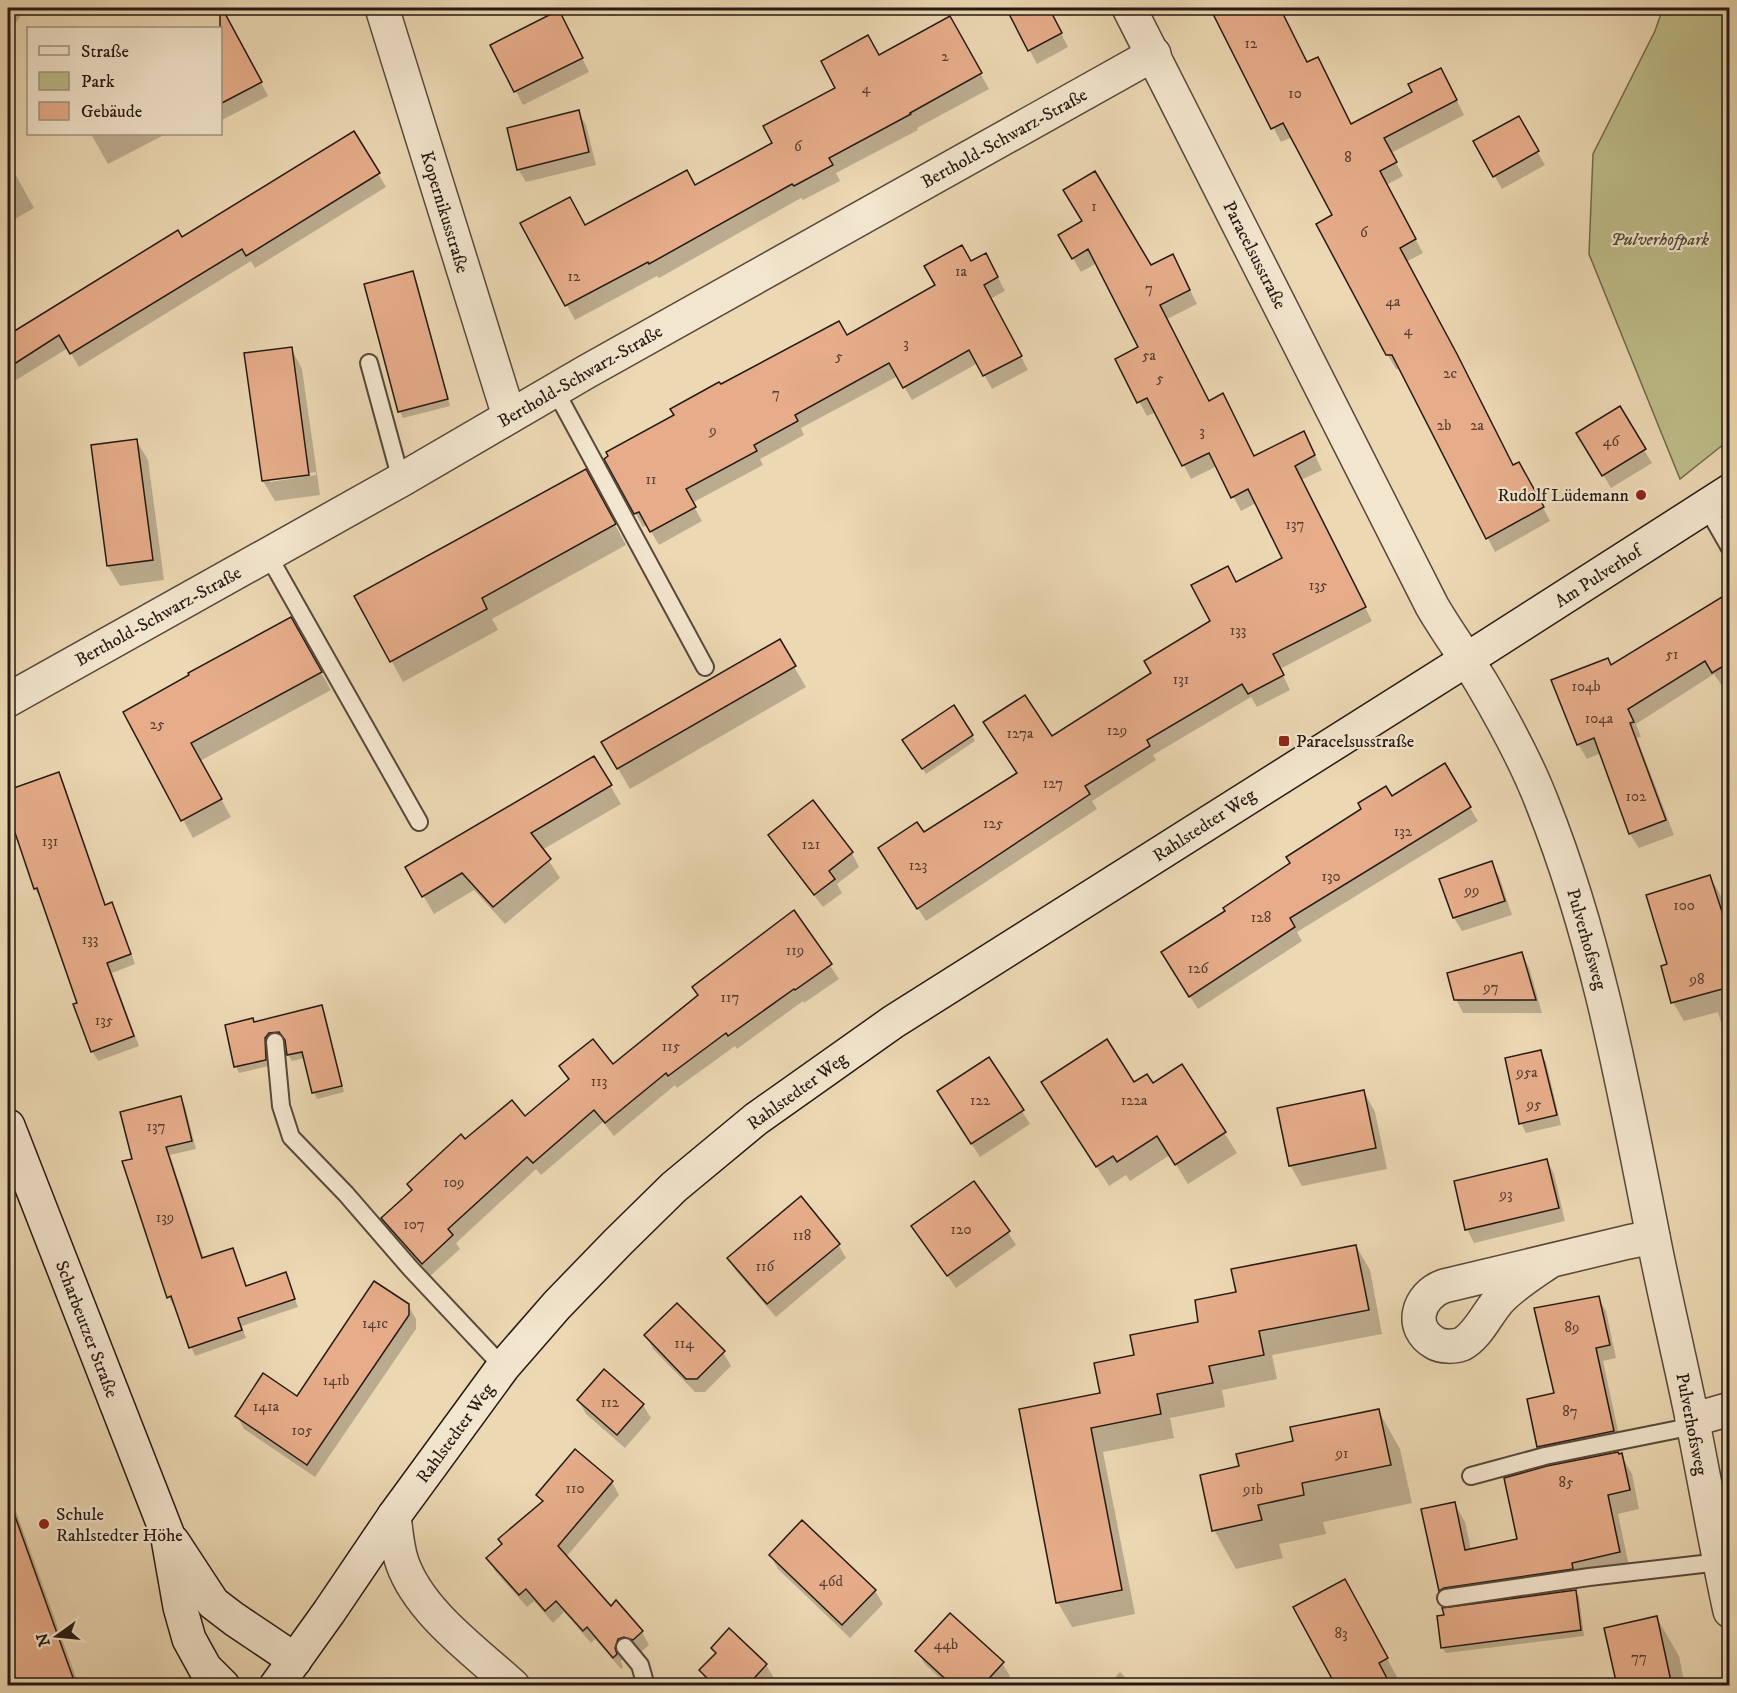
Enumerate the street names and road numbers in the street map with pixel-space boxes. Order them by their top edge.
street label: Berthold-Schwarz-Straße [918,84,1091,194]
street label: Kopernikusstraße [415,149,473,276]
street label: Paracelsusstraße [1217,198,1291,313]
street label: Berthold-Schwarz-Straße [494,321,667,433]
street label: Am Pulverhof [1551,539,1649,613]
street label: Berthold-Schwarz-Straße [72,562,245,672]
street label: Rahlstedter Weg [1149,784,1260,867]
street label: Pulverhofsweg [1561,886,1611,992]
street label: Rahlstedter Weg [743,1048,852,1135]
street label: Scharbeutzer Straße [50,1258,122,1401]
street label: Pulverhofsweg [1670,1371,1712,1478]
street label: Rahlstedter Weg [412,1379,500,1488]

